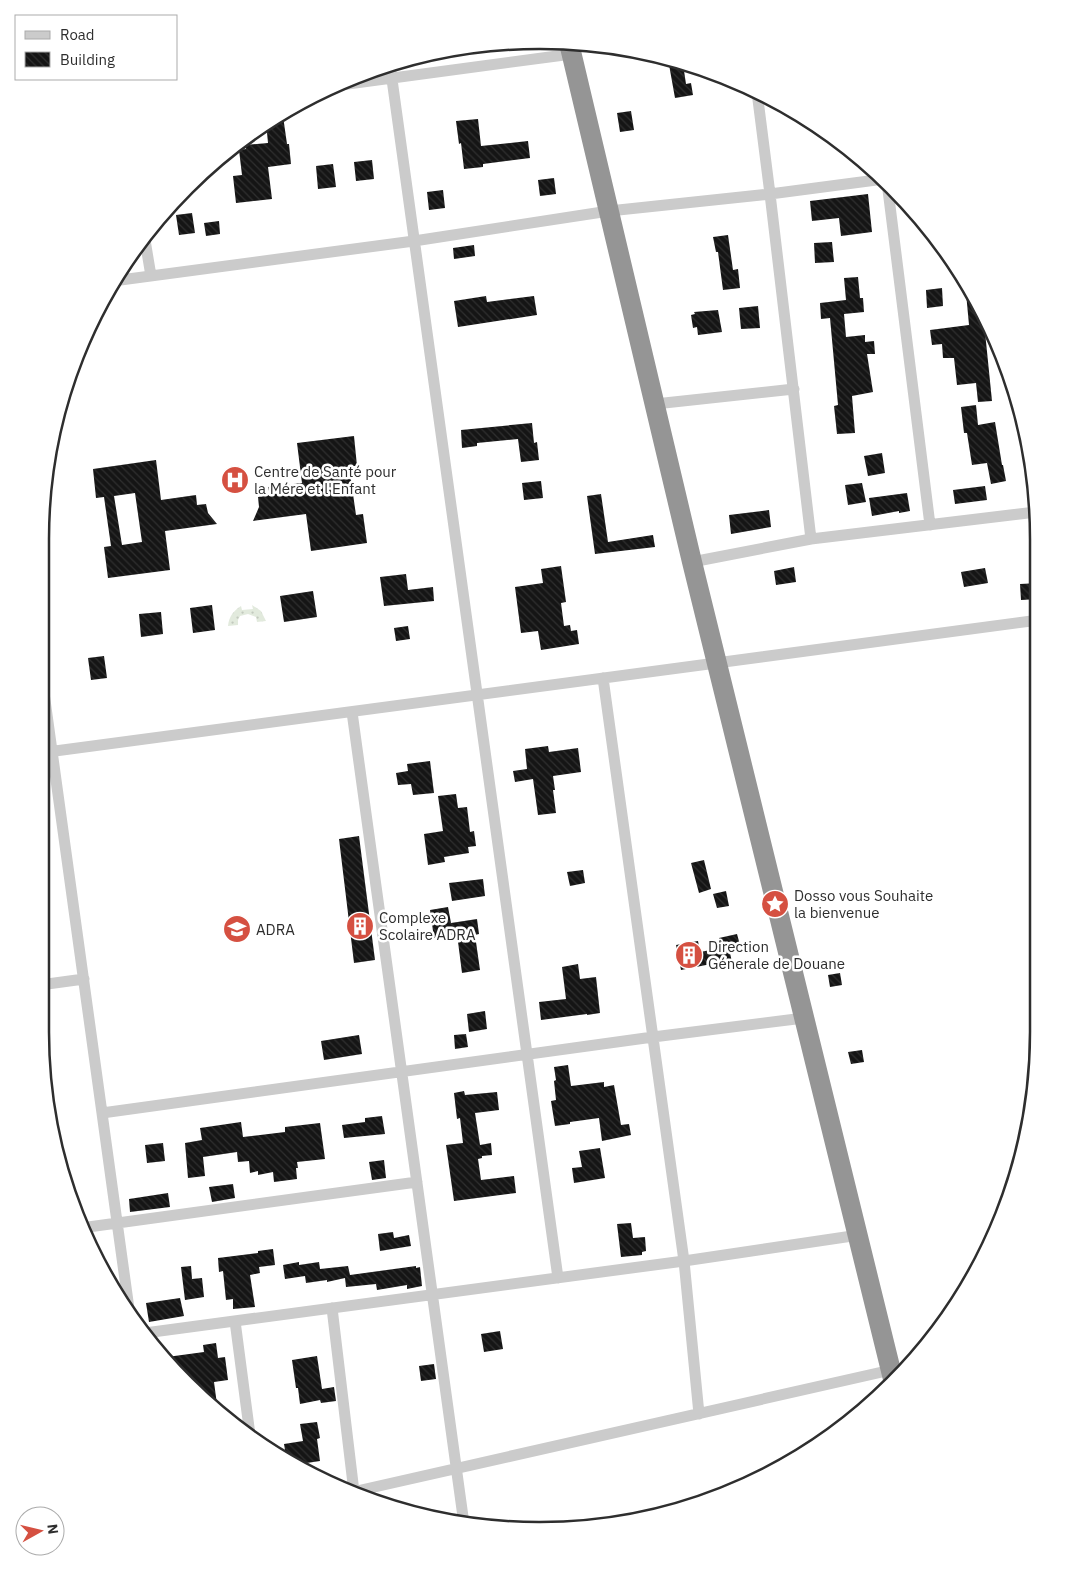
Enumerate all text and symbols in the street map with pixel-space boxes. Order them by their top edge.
legend [15,15,178,80]
text: Road [60,25,95,44]
text: Building [60,50,115,69]
place label: Centre de Santé pour la Mére et l'Enfant [254,462,397,498]
hospital icon: Centre de Santé pour la Mére et l'Enfant [220,465,250,495]
place label: Dosso vous Souhaite la bienvenue [794,886,933,922]
place icon: Dosso vous Souhaite la bienvenue [760,889,790,919]
place label: Complexe Scolaire ADRA [379,908,476,944]
building icon: Complexe Scolaire ADRA [345,911,375,941]
school or university icon: ADRA [222,914,252,944]
place label: ADRA [256,920,295,939]
place label: Direction Génerale de Douane [708,937,845,973]
building icon: Direction Génerale de Douane [674,940,704,970]
north arrow [15,1506,65,1556]
text: N [43,1523,62,1535]

